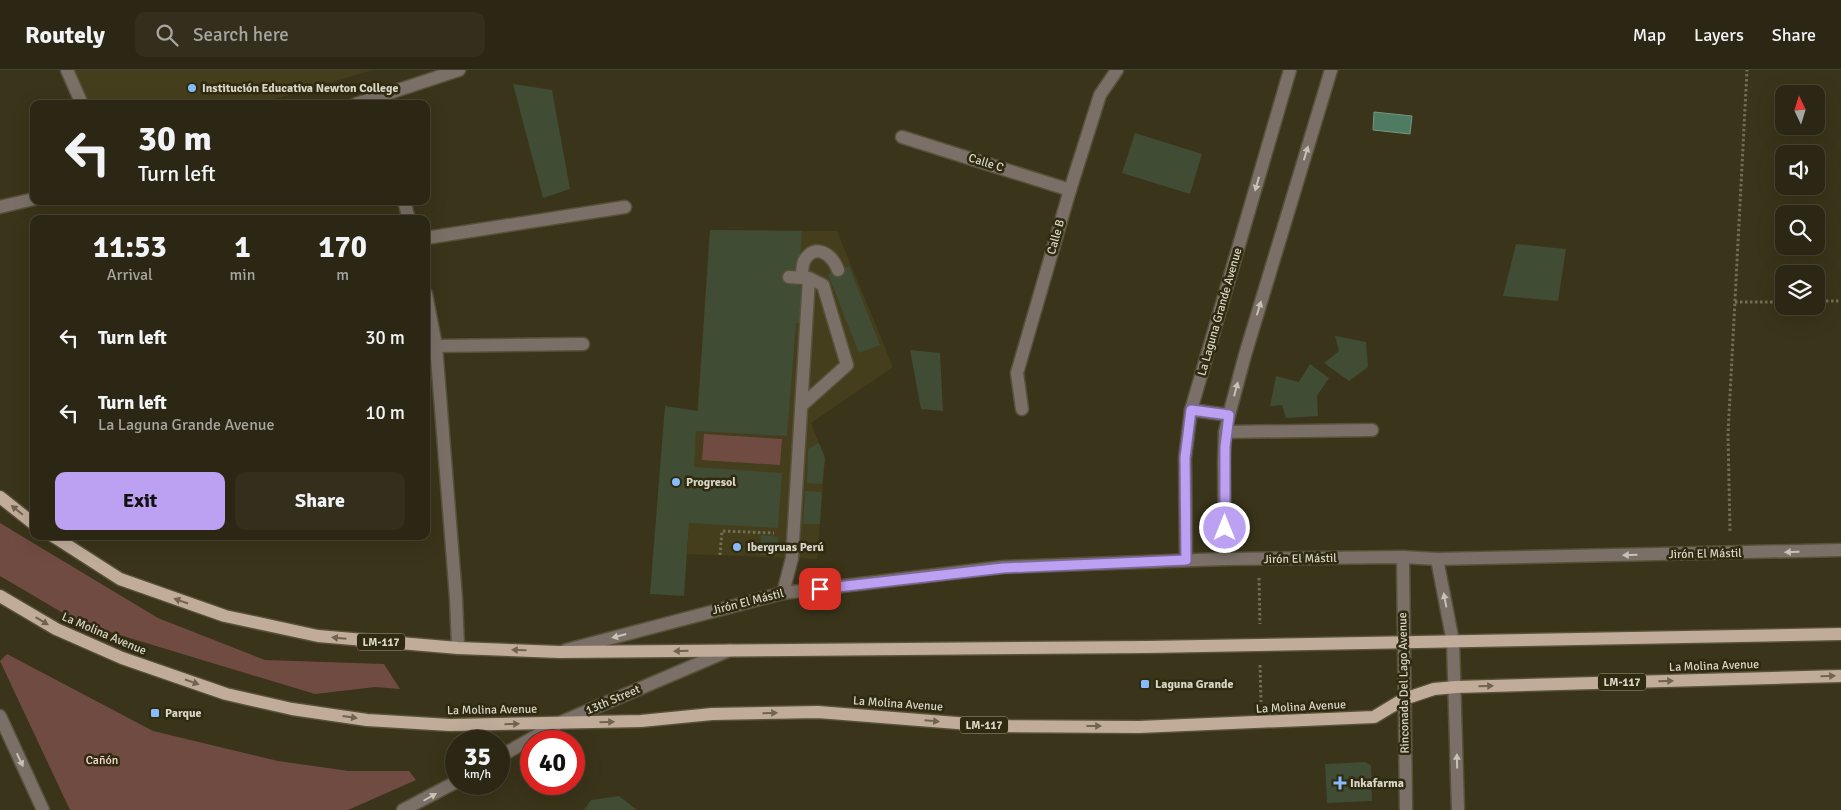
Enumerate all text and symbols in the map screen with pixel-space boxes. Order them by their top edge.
search box [135,12,485,57]
text: Routely [25,20,105,50]
icon: search [153,21,181,49]
text: Search here [193,23,289,47]
text: Map [1633,24,1666,46]
text: Layers [1694,24,1744,46]
text: Share [1772,24,1816,46]
place label: Institución Educativa Newton College [202,81,398,96]
marker: Institución Educativa Newton College [186,82,198,94]
north arrow [1775,85,1825,135]
map controls [1775,85,1825,315]
text: 30 m [138,117,212,160]
icon: left [55,120,120,185]
one-way arrow [1302,145,1310,160]
button: sound [1775,145,1825,195]
street label: Calle C [967,151,1005,175]
text: Turn left [138,160,216,187]
one-way arrow [1252,177,1260,192]
button: search [1775,205,1825,255]
street label: Calle B [1044,218,1068,256]
text: 11:53 [93,229,167,266]
text: 1 [234,229,251,266]
text: 170 [318,229,367,266]
street label: La Laguna Grande Avenue [1195,246,1245,378]
text: Arrival [107,265,153,285]
text: min [230,265,255,285]
text: m [336,265,349,285]
button: layers [1775,265,1825,315]
one-way arrow [1255,301,1263,316]
icon: left [55,324,83,352]
text: Turn left [98,326,167,350]
text: 30 m [365,326,405,350]
one-way arrow [1232,381,1240,397]
text: Turn left [98,391,167,415]
icon: left [55,399,83,427]
text: 10 m [365,401,405,425]
text: La Laguna Grande Avenue [98,415,275,435]
button: Exit [55,472,225,530]
button: Share [235,472,405,530]
place label: Progresol [686,475,736,490]
marker: Progresol [670,476,682,488]
position arrow [1198,501,1250,553]
one-way arrow [11,505,24,516]
place label: Ibergruas Perú [747,540,824,555]
marker: Ibergruas Perú [731,541,743,553]
street label: Jirón El Mástil [1668,546,1742,562]
one-way arrow [1784,548,1800,556]
street label: Jirón El Mástil [1263,551,1337,567]
one-way arrow [1622,552,1638,560]
pin [799,568,841,610]
icon: arrive [806,575,834,603]
street label: Jirón El Mástil [711,586,786,618]
one-way arrow [1440,591,1448,607]
one-way arrow [174,596,189,604]
street label: La Molina Avenue [59,609,149,659]
street label: Rinconada Del Lago Avenue [1395,612,1413,754]
one-way arrow [35,616,48,625]
one-way arrow [612,632,627,640]
one-way arrow [331,634,347,642]
road number: LM-117 [357,634,405,650]
one-way arrow [510,646,526,654]
one-way arrow [673,647,689,655]
street label: La Molina Avenue [1669,657,1759,675]
one-way arrow [1821,672,1837,680]
road number: LM-117 [1598,674,1646,690]
one-way arrow [1658,676,1674,684]
place label: Laguna Grande [1155,677,1233,692]
one-way arrow [185,678,200,686]
marker: Laguna Grande [1139,678,1151,690]
one-way arrow [1478,681,1494,689]
street label: 13th Street [584,682,642,718]
street label: La Molina Avenue [852,693,944,715]
street label: La Molina Avenue [1256,697,1346,717]
street label: La Molina Avenue [447,702,537,718]
place label: Parque [165,706,202,721]
marker: Parque [149,707,161,719]
one-way arrow [762,709,778,717]
one-way arrow [342,714,358,722]
road number: LM-117 [960,716,1008,734]
one-way arrow [924,717,940,725]
one-way arrow [600,718,616,726]
one-way arrow [504,720,520,728]
one-way arrow [1086,722,1102,730]
speed limit sign: 40 [520,730,585,795]
text: 35 [464,741,491,772]
one-way arrow [17,753,25,767]
park label: Cañón [86,753,118,768]
one-way arrow [1453,753,1461,769]
text: km/h [464,767,491,782]
place label: Inkafarma [1350,776,1404,791]
marker: Inkafarma [1334,777,1346,789]
one-way arrow [423,792,437,801]

